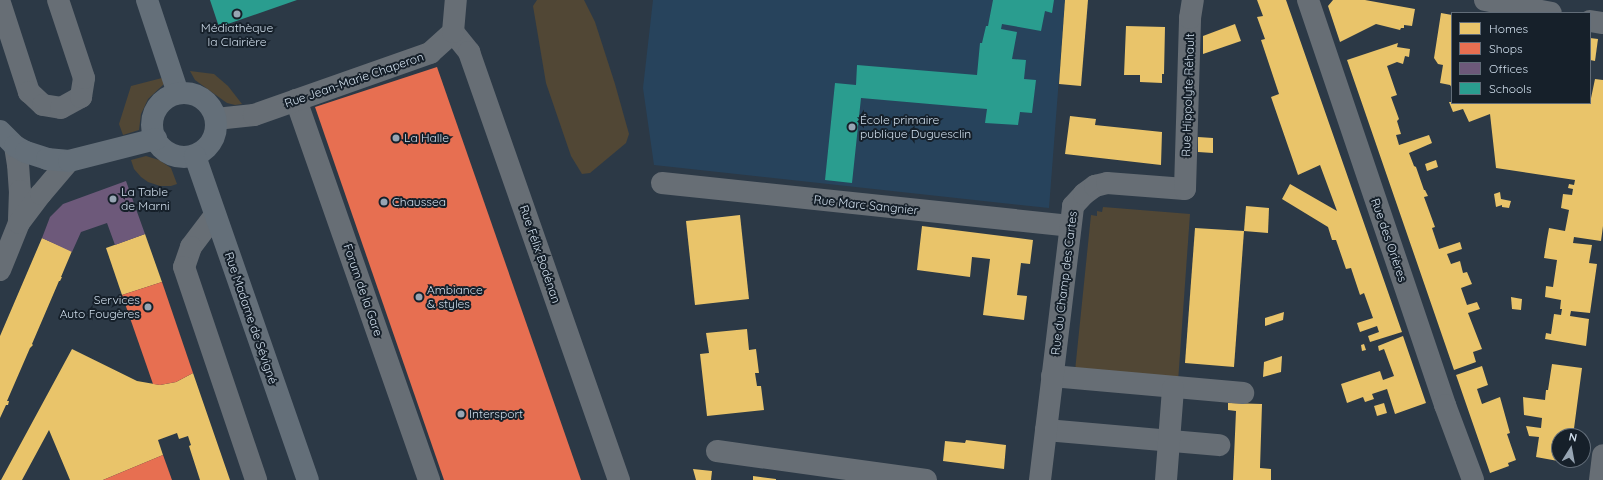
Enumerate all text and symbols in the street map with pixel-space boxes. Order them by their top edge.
marker: Médiathèque la Clairière [232,9,242,19]
legend [1451,12,1591,104]
place label: Médiathèque la Clairière [201,21,273,49]
text: Homes [1489,21,1528,36]
street label: Rue Hippolyte Réhault [1179,33,1197,157]
text: Shops [1489,41,1523,56]
street label: Rue Jean-Marie Chaperon [282,49,426,111]
text: Offices [1489,61,1528,76]
text: Schools [1489,81,1532,96]
place label: École primaire publique Duguesclin [860,113,971,141]
marker: École primaire publique Duguesclin [847,122,857,132]
place label: La Halle [404,131,449,145]
marker: La Halle [391,133,401,143]
place label: La Table de Marni [121,185,170,213]
street label: Rue Marc Sangnier [813,192,919,218]
marker: La Table de Marni [108,194,118,204]
place label: Chaussea [392,195,446,209]
street label: Rue des Orières [1368,196,1410,284]
marker: Chaussea [379,197,389,207]
street label: Rue Félix Bodénan [516,203,564,305]
street label: Rue du Champ des Cartes [1048,210,1080,356]
street label: Forum de la Gare [340,242,386,338]
street label: Rue Madame de Sévigné [222,250,280,386]
place label: Ambiance & styles [427,283,483,311]
marker: Ambiance & styles [414,292,424,302]
place label: Services Auto Fougères [60,293,140,321]
marker: Services Auto Fougères [143,302,153,312]
place label: Intersport [469,407,523,421]
marker: Intersport [456,409,466,419]
north arrow [1551,428,1591,468]
text: N [1568,430,1578,445]

